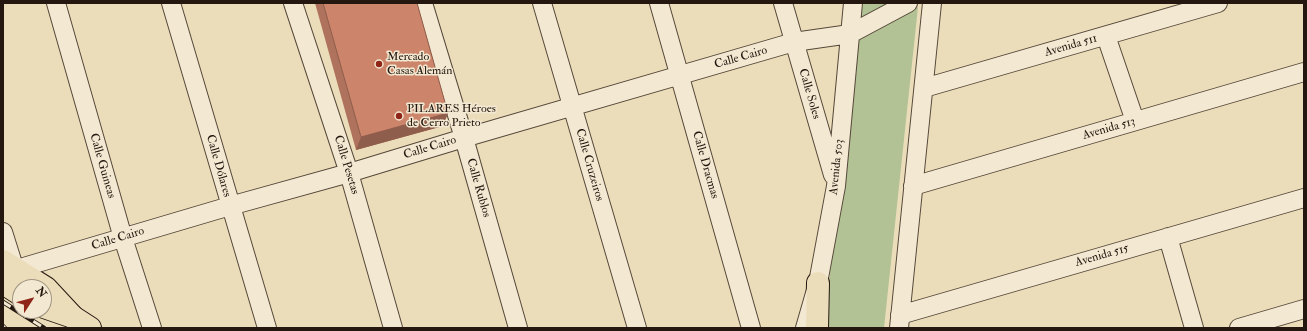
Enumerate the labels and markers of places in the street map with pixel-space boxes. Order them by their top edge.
place label: Mercado Casas Alemán [387,50,452,78]
marker: Mercado Casas Alemán [374,59,384,69]
place label: PILARES Héroes de Cerro Prieto [407,102,496,130]
marker: PILARES Héroes de Cerro Prieto [394,111,404,121]

